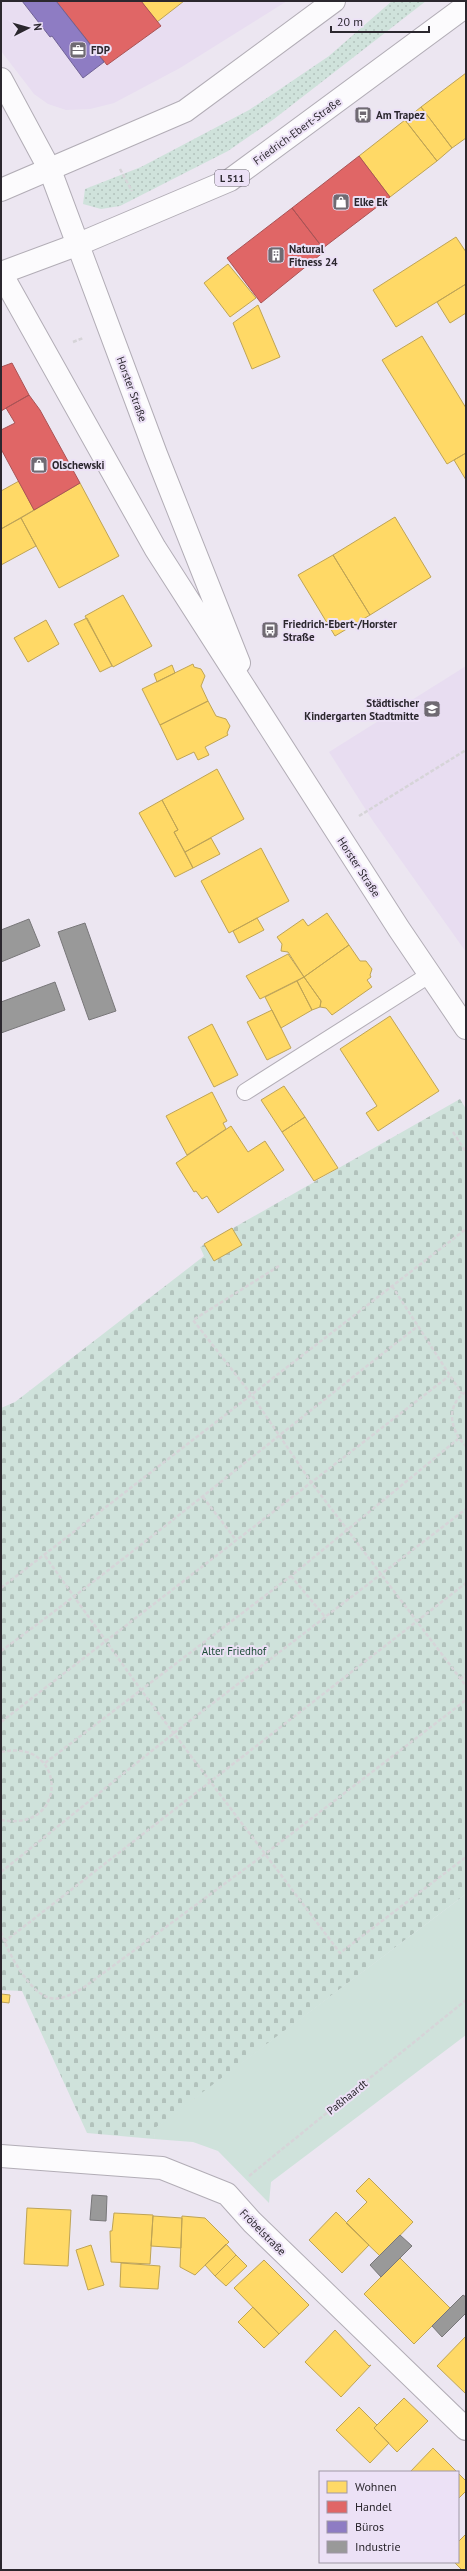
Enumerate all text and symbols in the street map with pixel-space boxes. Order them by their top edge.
north arrow [8,8,48,48]
scale bar [331,8,429,34]
text: 20 m [337,14,363,29]
text: N [31,23,45,31]
office icon: FDP [68,40,88,60]
place label: FDP [91,43,111,57]
street label: Friedrich-Ebert-Straße [250,94,344,168]
bus stop icon: Am Trapez [353,105,373,125]
place label: Am Trapez [376,108,425,122]
road number: L 511 [215,170,249,186]
shop icon: Elke Ek [331,192,351,212]
place label: Elke Ek [354,195,388,209]
place label: Natural Fitness 24 [289,242,338,269]
building icon: Natural Fitness 24 [266,245,286,265]
street label: Horster Straße [114,354,150,424]
shop icon: Olschewski [29,455,49,475]
place label: Olschewski [52,458,105,472]
place label: Friedrich-Ebert-/Horster Straße [283,617,397,644]
bus stop icon: Friedrich-Ebert-/Horster Straße [260,620,280,640]
place label: Städtischer Kindergarten Stadtmitte [304,696,419,723]
school or university icon: Städtischer Kindergarten Stadtmitte [422,699,442,719]
street label: Horster Straße [335,835,384,900]
park label: Alter Friedhof [202,1644,267,1658]
street label: Paßhaardt [324,2076,370,2118]
street label: Fröbelstraße [237,2206,289,2258]
legend [319,2471,459,2563]
text: Wohnen [355,2479,397,2494]
text: Handel [355,2499,392,2514]
text: Büros [355,2519,384,2534]
text: Industrie [355,2539,401,2554]

